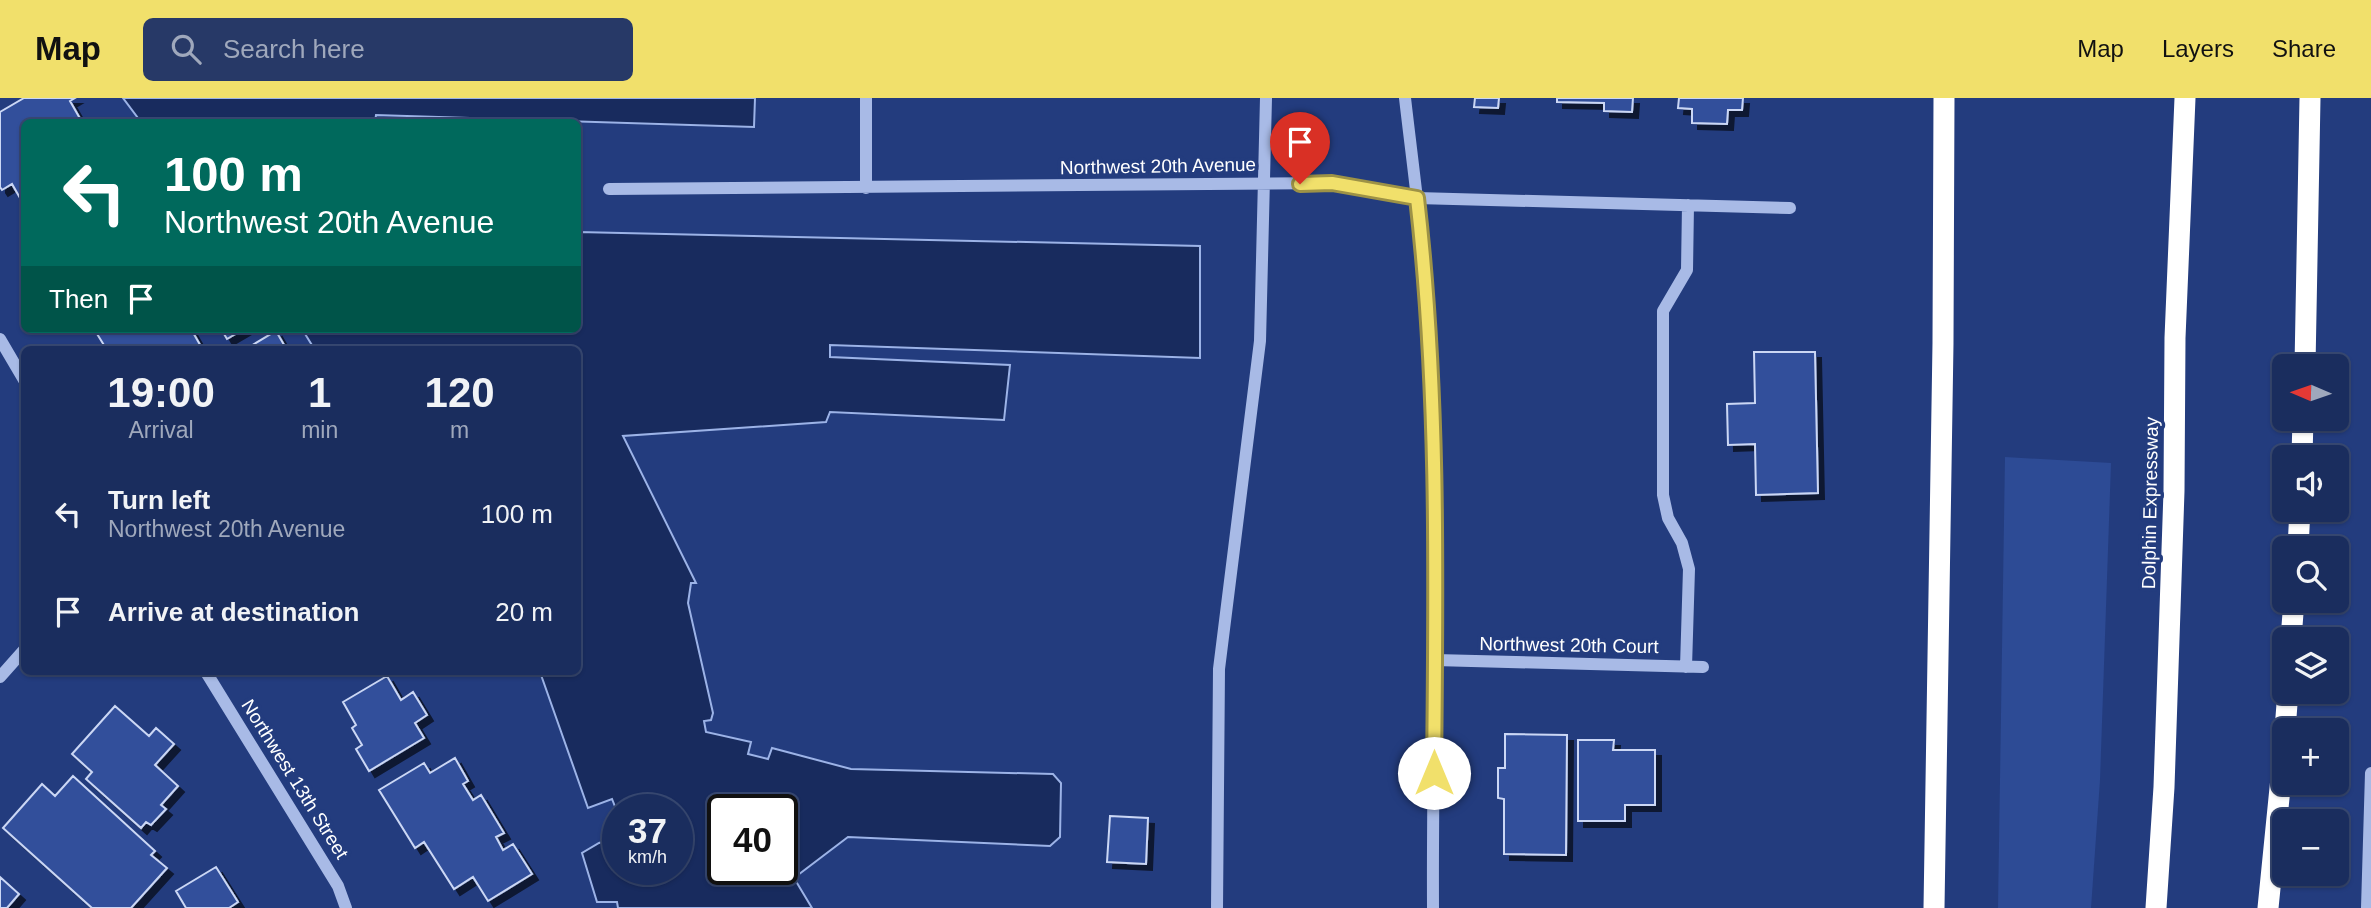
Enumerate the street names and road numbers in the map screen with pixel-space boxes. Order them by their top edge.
street label: Northwest 20th Avenue [1060,154,1256,178]
street label: Dolphin Expressway [2138,416,2162,589]
street label: Northwest 20th Court [1479,633,1660,657]
street label: Northwest 13th Street [237,696,353,863]

